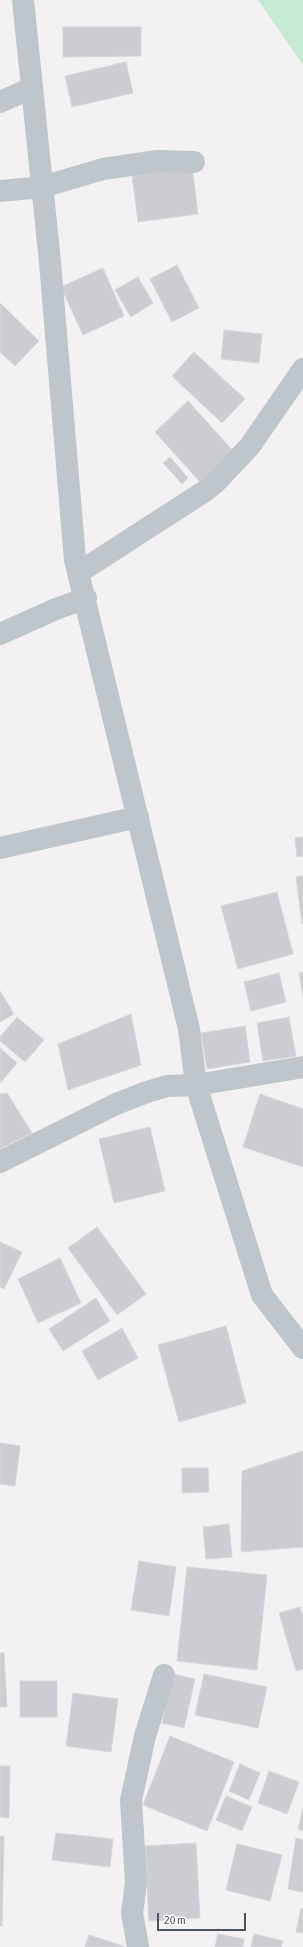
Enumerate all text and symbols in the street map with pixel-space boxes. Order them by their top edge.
scale bar [159,1905,248,1931]
text: 20 m [164,1913,186,1927]

